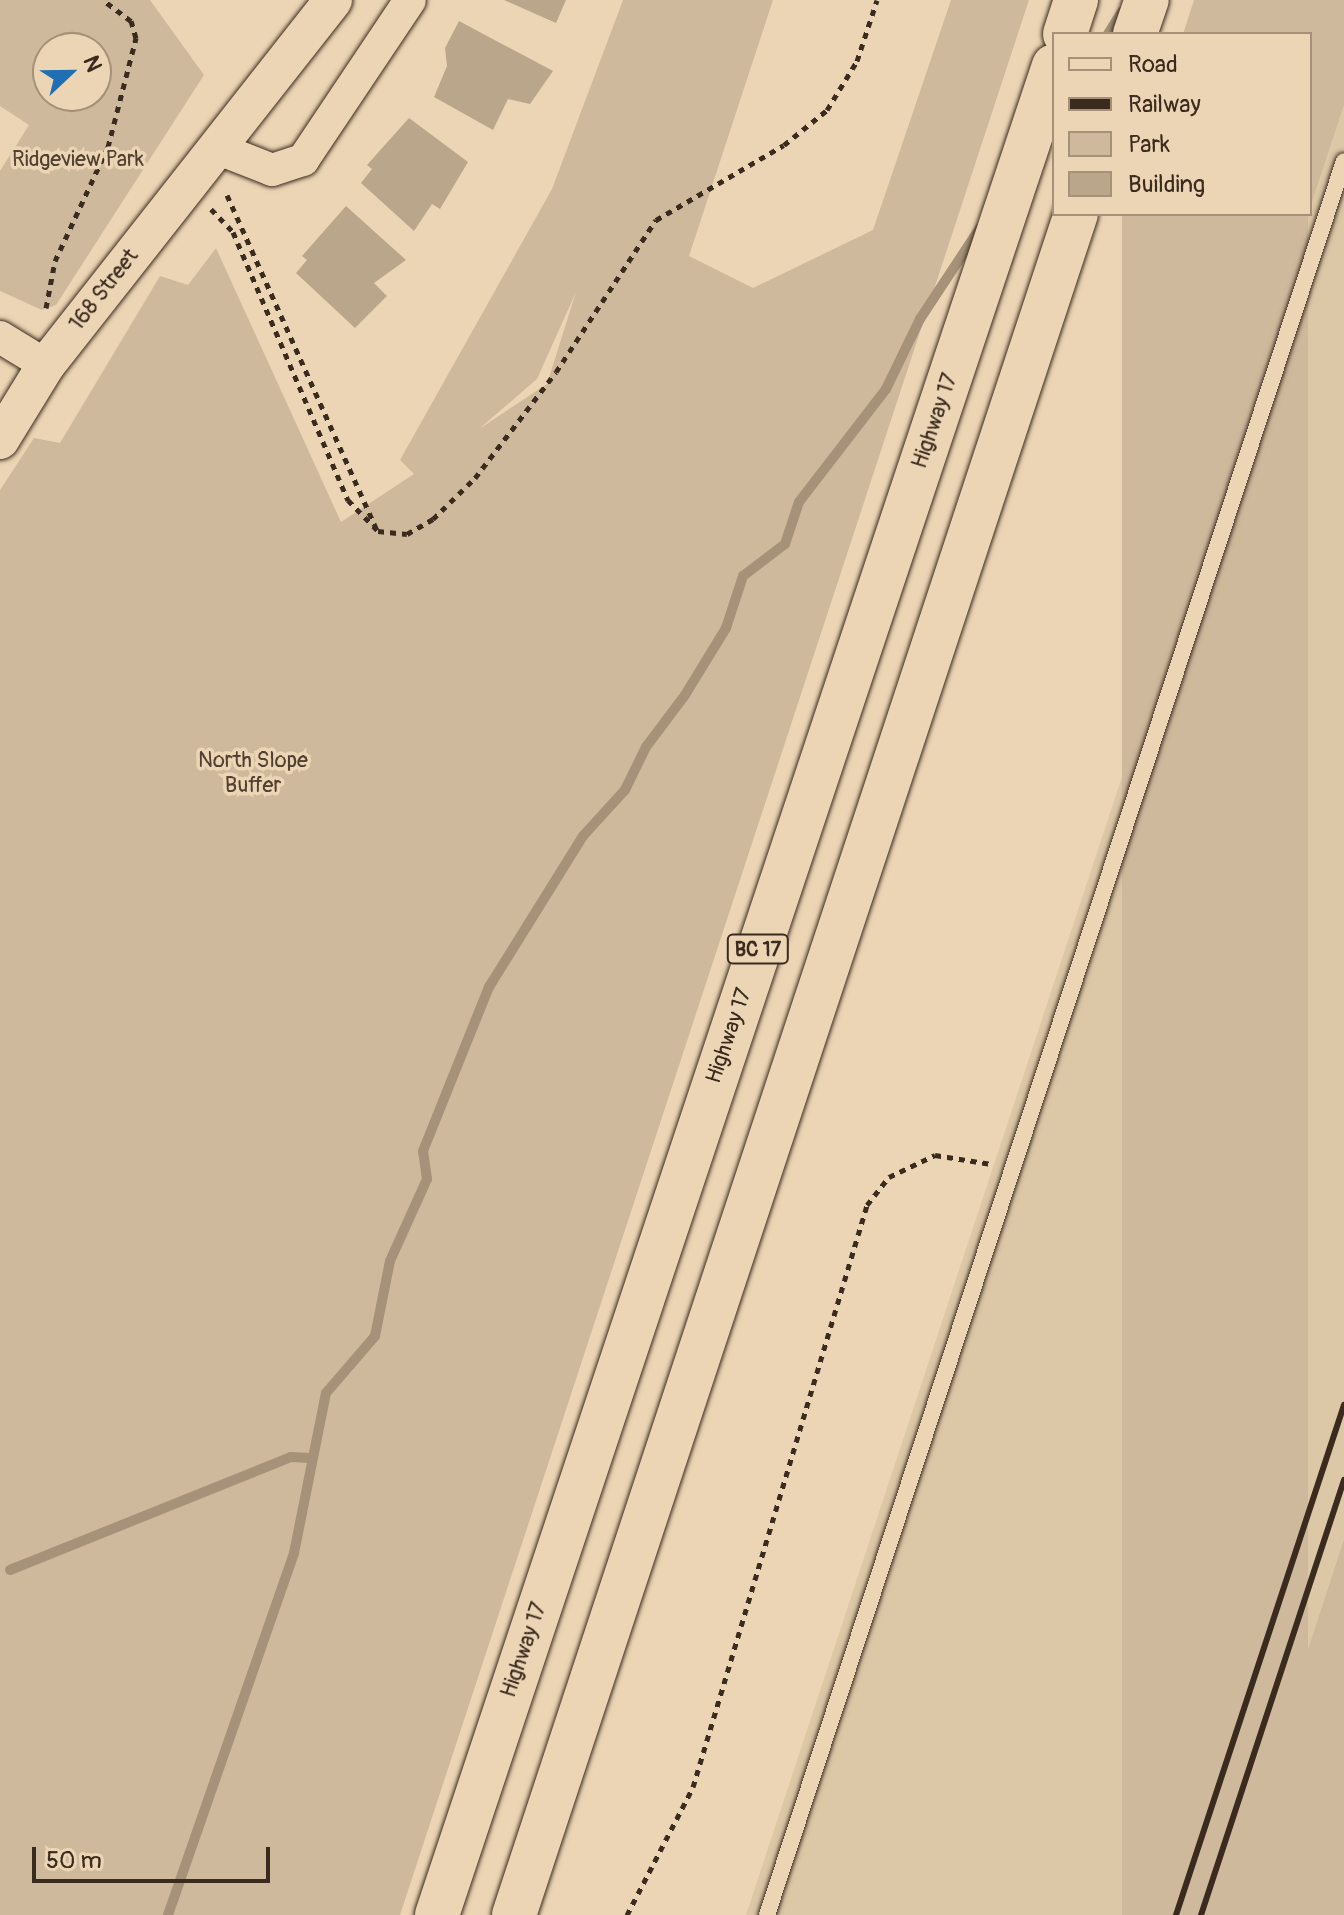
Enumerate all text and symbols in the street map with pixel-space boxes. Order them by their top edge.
north arrow [32,32,112,112]
legend [1052,32,1312,216]
text: Road [1128,50,1178,79]
text: N [77,52,108,76]
text: Railway [1128,90,1201,119]
text: Park [1128,130,1170,159]
park label: Ridgeview Park [12,147,144,173]
text: Building [1128,170,1205,199]
street label: 168 Street [64,244,144,336]
street label: Highway 17 [906,370,964,472]
park label: North Slope Buffer [198,747,308,798]
road number: BC 17 [726,933,790,965]
street label: Highway 17 [700,985,758,1087]
street label: Highway 17 [495,1599,553,1701]
scale bar [36,1831,274,1881]
text: 50 m [46,1846,102,1875]

